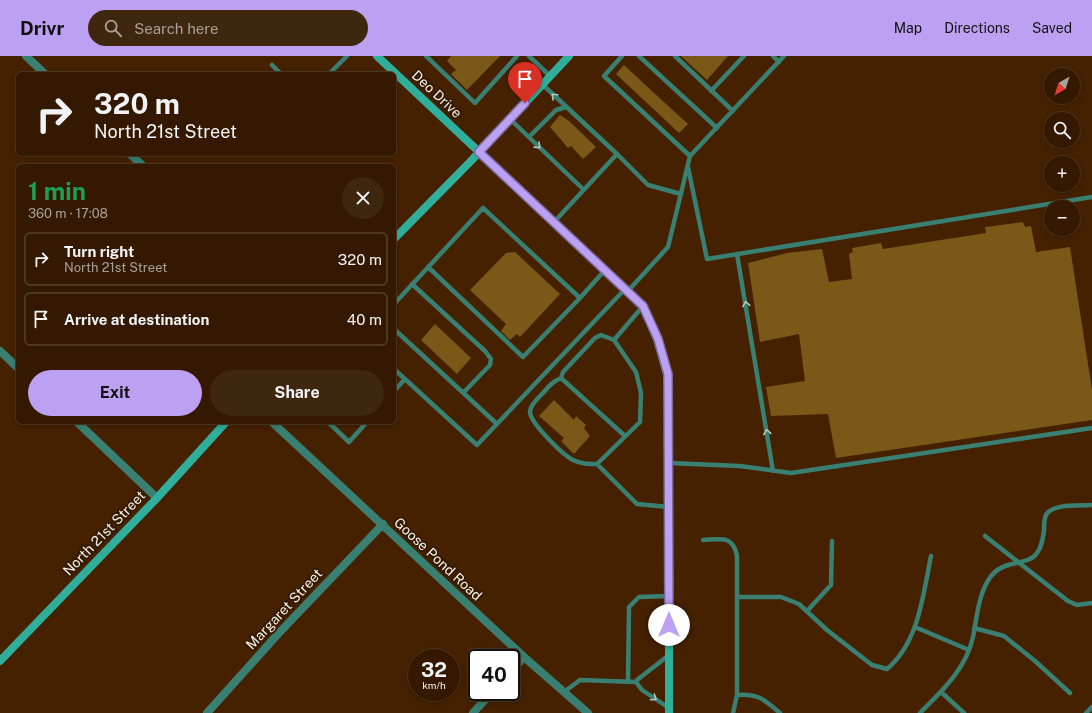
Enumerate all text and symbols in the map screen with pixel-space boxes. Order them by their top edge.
search box [88,10,368,46]
text: Drivr [20,17,64,39]
icon: search [102,17,124,39]
text: Search here [134,20,219,37]
text: Map [894,20,922,36]
text: Directions [944,20,1010,36]
text: Saved [1032,20,1072,36]
pin [508,62,542,103]
street label: Deo Drive [409,67,465,121]
icon: arrive [514,68,536,90]
north arrow [1044,68,1080,104]
map controls [1044,68,1080,236]
text: 320 m [94,87,180,120]
icon: right [28,88,80,140]
one-way arrow [552,94,559,101]
button: search [1044,112,1080,148]
text: North 21st Street [94,121,237,142]
one-way arrow [533,141,541,149]
button: + [1044,156,1080,192]
text: 1 min [28,177,86,205]
button: close [342,177,384,219]
button: − [1044,200,1080,236]
text: 360 m · 17:08 [28,206,108,221]
text: Turn right [64,243,134,260]
icon: right [30,248,52,270]
text: 320 m [338,251,382,268]
text: North 21st Street [64,260,167,275]
one-way arrow [742,301,751,307]
icon: arrive [30,308,52,330]
text: Arrive at destination [64,311,209,328]
text: 40 m [347,311,382,328]
button: Exit [28,370,202,416]
button: Share [210,370,384,416]
one-way arrow [763,429,772,435]
street label: North 21st Street [60,487,148,579]
street label: Goose Pond Road [391,514,485,604]
street label: Margaret Street [243,565,325,653]
position arrow [648,604,690,646]
speed limit sign: 40 [468,649,520,701]
text: 32 [421,658,447,682]
text: km/h [422,679,446,691]
one-way arrow [649,693,656,700]

